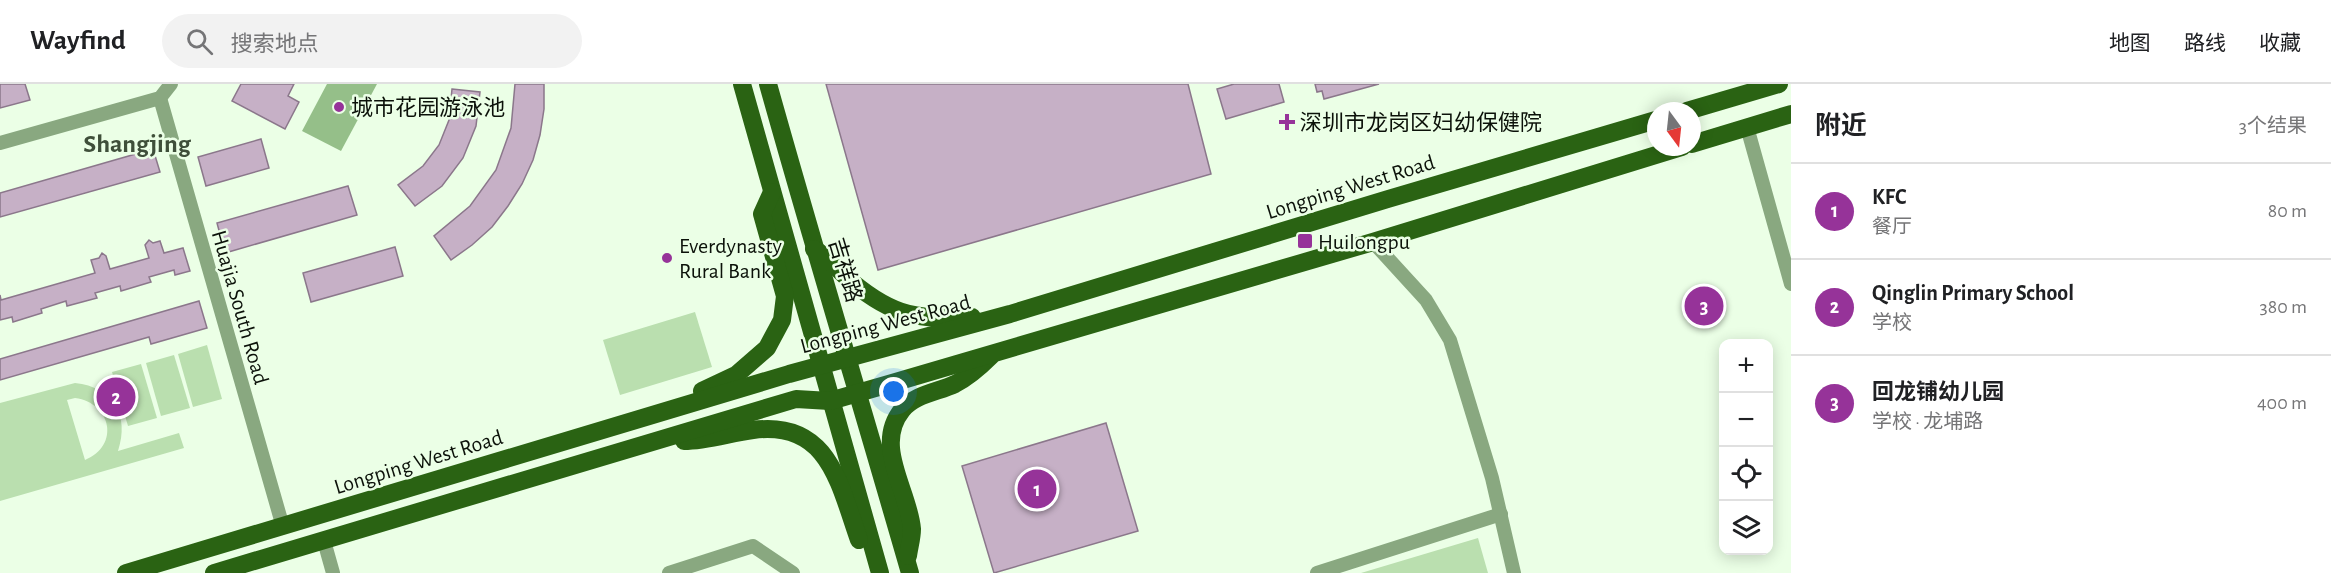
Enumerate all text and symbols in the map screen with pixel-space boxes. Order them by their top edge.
search box [162,14,582,68]
icon: search [183,25,216,58]
text: Wayfind [30,27,126,55]
text: 搜索地点 [231,33,319,55]
text: 地图 [2109,33,2151,54]
text: 路线 [2184,33,2226,54]
text: 收藏 [2259,33,2301,54]
place label: 城市花园游泳池 [351,96,505,119]
marker: 城市花园游泳池 [332,100,346,114]
north arrow [1647,102,1701,156]
place label: 深圳市龙岗区妇幼保健院 [1300,111,1542,134]
marker: 深圳市龙岗区妇幼保健院 [1278,113,1296,131]
text: 附近 [1815,113,1867,139]
text: 3个结果 [2239,116,2307,136]
district label: Shangjing [83,131,192,157]
street label: Longping West Road [1263,151,1437,223]
text: KFC [1872,186,1906,208]
text: 1 [1831,201,1838,221]
text: 80 m [2268,201,2307,221]
text: 餐厅 [1872,217,1912,237]
street label: Huajia South Road [208,228,273,387]
place label: Huilongpu [1318,231,1410,253]
marker: Huilongpu [1296,232,1314,250]
place label: Everdynasty Rural Bank [679,235,783,282]
street label: 吉祥路 [825,235,866,305]
marker: Everdynasty Rural Bank [660,251,674,265]
text: Qinglin Primary School [1872,282,2074,304]
pin: 3 [1684,284,1724,328]
street label: Longping West Road [798,291,973,357]
text: 2 [1830,297,1839,317]
text: 380 m [2259,297,2307,317]
text: 学校 [1872,313,1912,333]
map controls [1719,339,1773,555]
button: + [1719,339,1773,393]
pin: 2 [96,374,136,420]
your location [879,377,908,406]
text: 回龙铺幼儿园 [1872,381,2004,403]
button: − [1719,393,1773,447]
text: 3 [1830,393,1839,413]
text: 400 m [2257,393,2307,413]
text: 学校 · 龙埔路 [1872,412,1983,432]
street label: Longping West Road [331,426,505,498]
button: locate [1719,447,1773,501]
pin: 1 [1018,466,1056,512]
button: layers [1719,501,1773,555]

